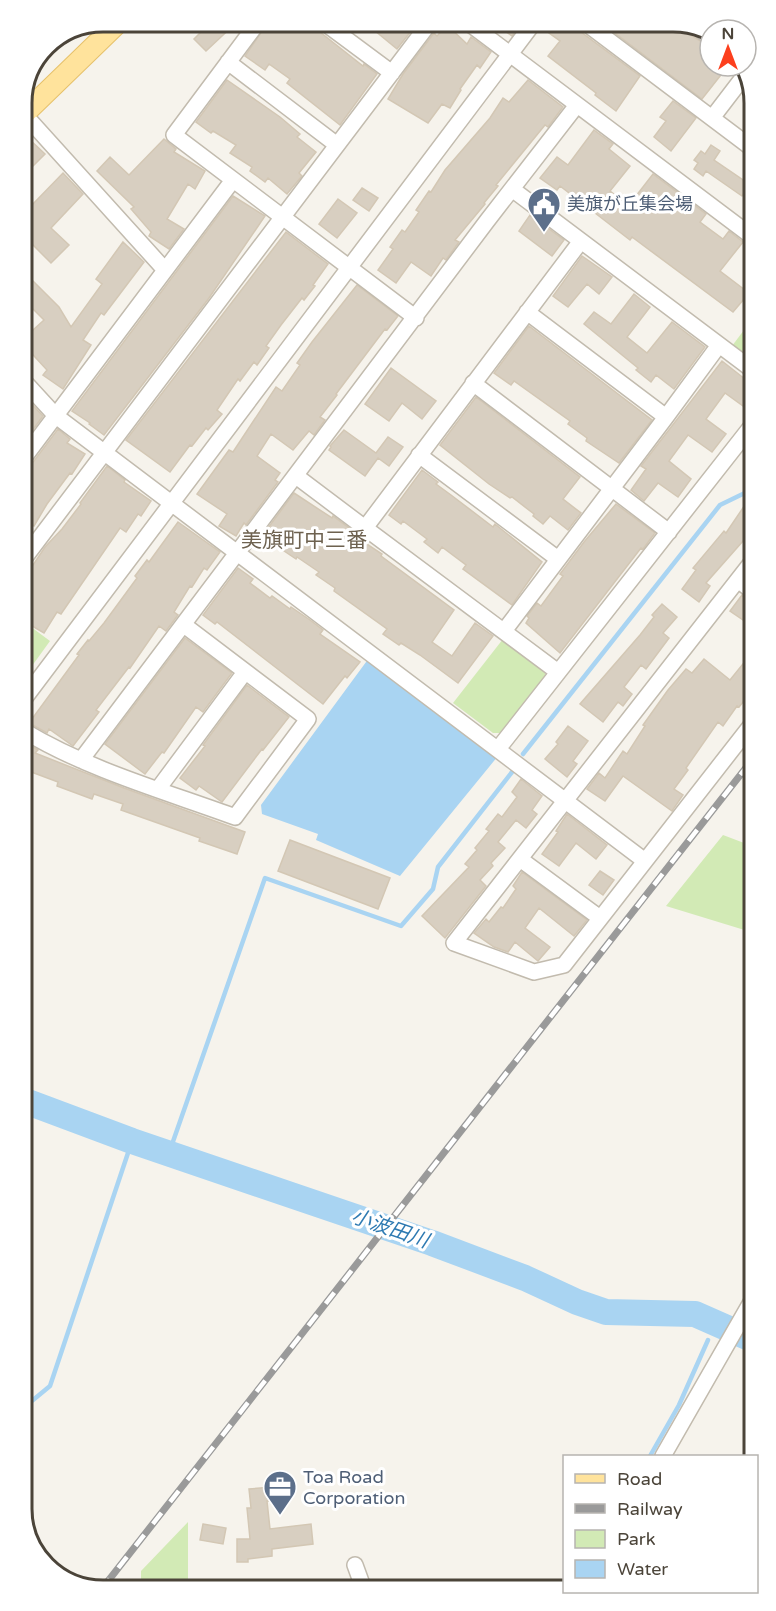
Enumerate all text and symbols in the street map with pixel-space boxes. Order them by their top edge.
north arrow [698,18,758,78]
text: N [722,24,734,44]
public building icon: 美旗が丘集会場 [526,186,562,233]
place label: 美旗が丘集会場 [567,193,693,215]
district label: 美旗町中三番 [241,528,367,553]
water label: 小波田川 [348,1205,433,1254]
legend [563,1455,758,1593]
place label: Toa Road Corporation [303,1466,405,1509]
text: Road [617,1468,662,1490]
office icon: Toa Road Corporation [262,1469,298,1516]
text: Railway [617,1498,683,1520]
text: Park [617,1528,656,1550]
text: Water [617,1558,668,1580]

